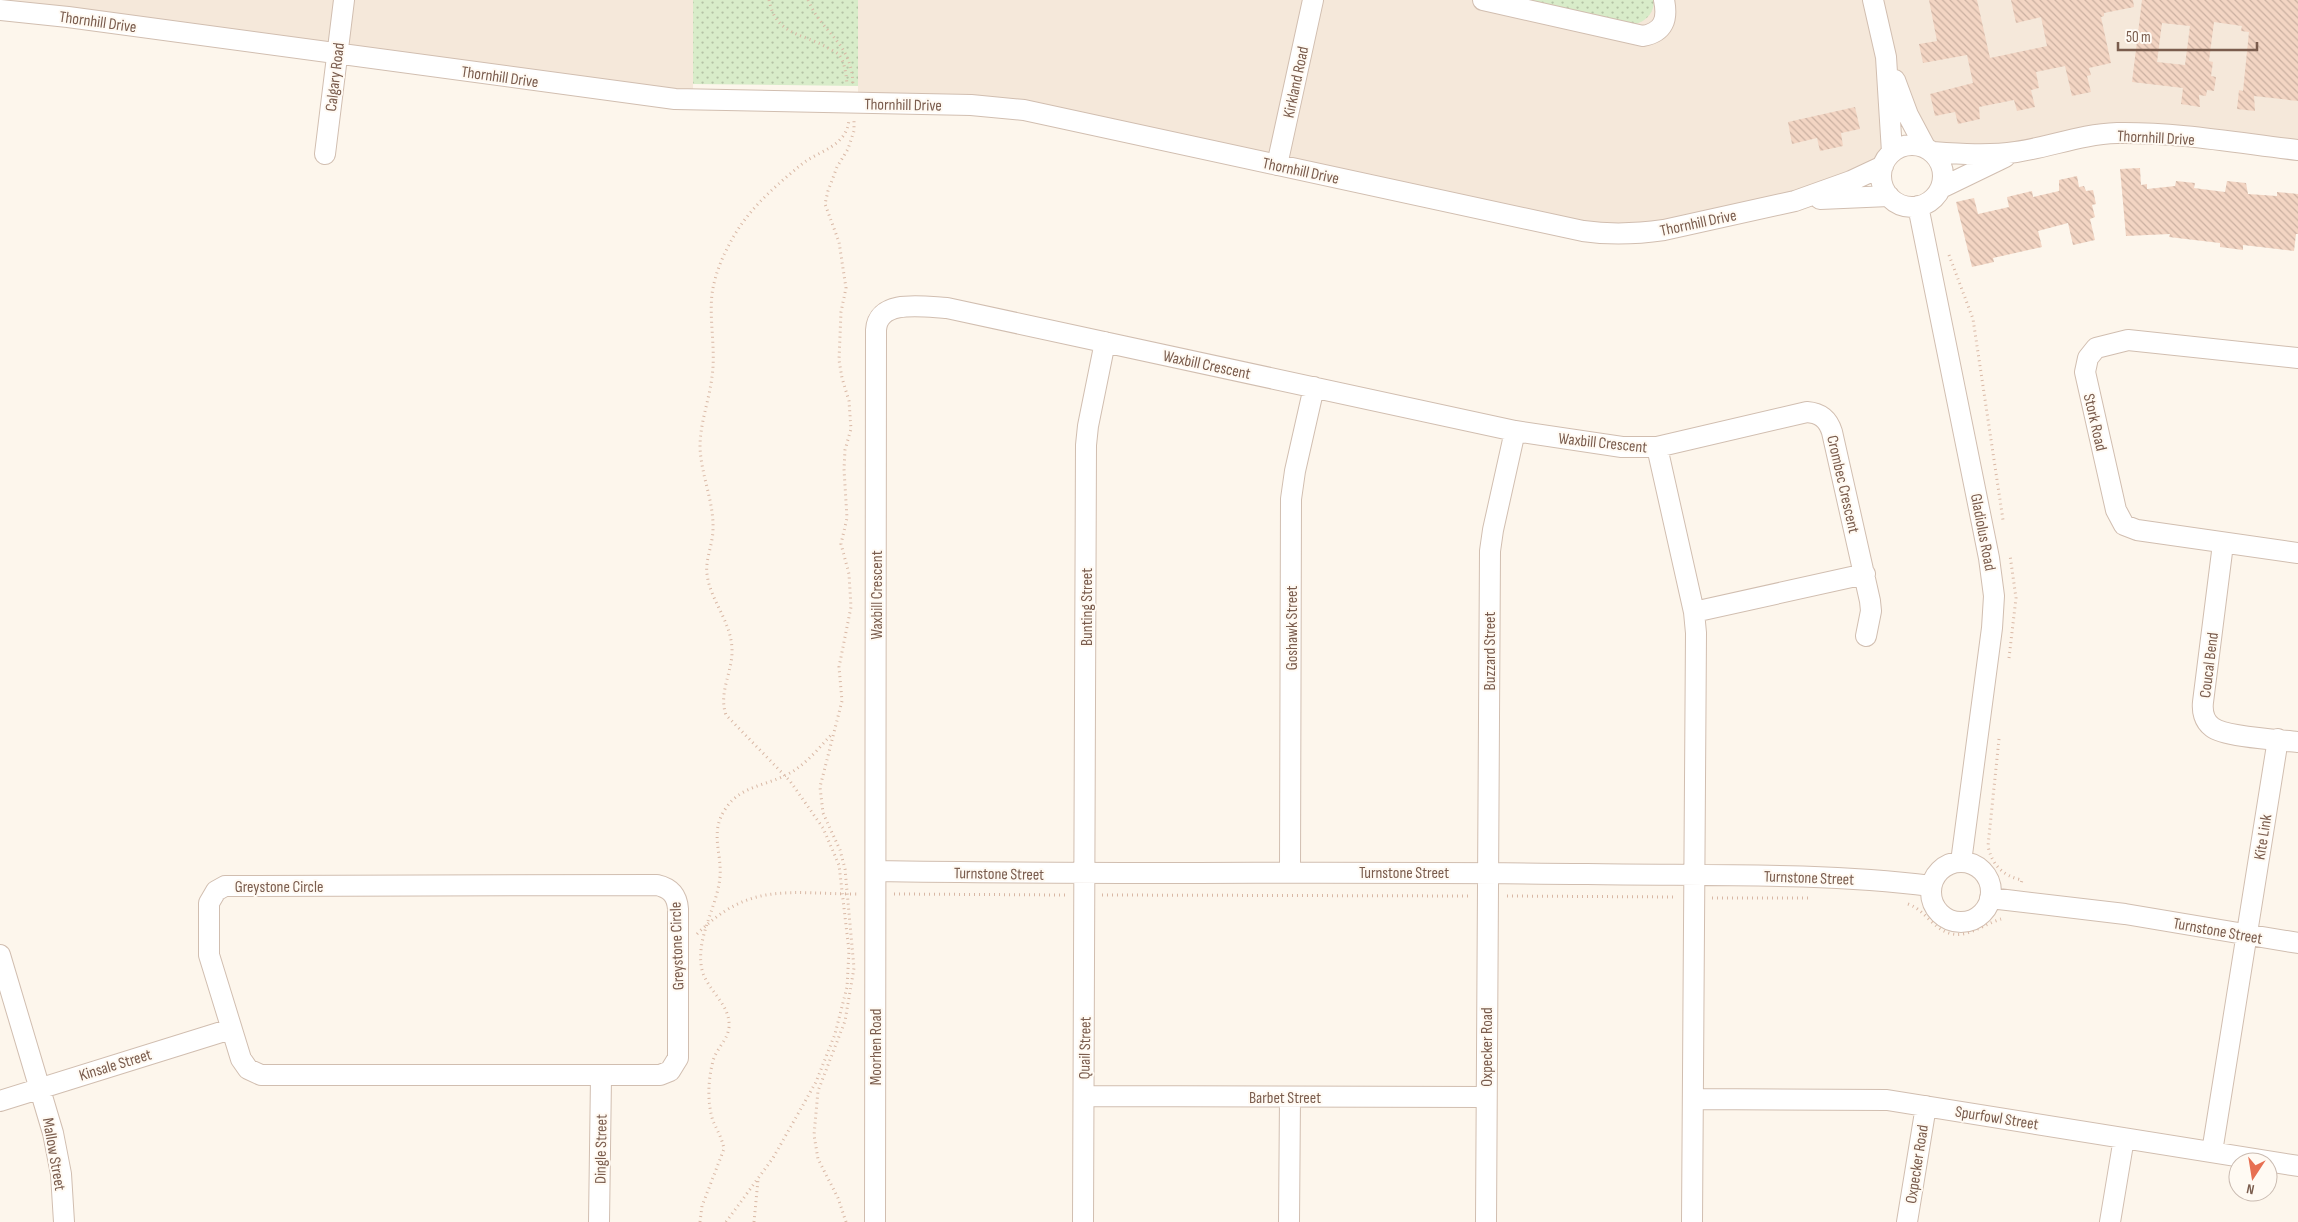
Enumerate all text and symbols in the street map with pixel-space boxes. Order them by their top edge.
street label: Thornhill Drive [58,8,138,37]
scale bar [2118,20,2257,52]
text: 50 m [2126,28,2151,47]
street label: Calgary Road [322,42,349,113]
street label: Kirkland Road [1280,45,1313,120]
street label: Thornhill Drive [460,63,540,92]
street label: Thornhill Drive [864,95,942,116]
street label: Thornhill Drive [2117,127,2195,150]
street label: Thornhill Drive [1261,154,1341,189]
street label: Thornhill Drive [1658,206,1738,241]
street label: Waxbill Crescent [1161,347,1252,384]
street label: Stork Road [2079,392,2110,453]
street label: Waxbill Crescent [1558,429,1648,458]
street label: Crombec Crescent [1822,434,1863,535]
street label: Gladiolus Road [1966,492,1999,572]
street label: Waxbill Crescent [868,550,887,640]
street label: Bunting Street [1078,568,1097,646]
street label: Goshawk Street [1283,586,1302,670]
street label: Buzzard Street [1481,612,1500,690]
street label: Coucal Bend [2196,631,2223,699]
street label: Kite Link [2251,813,2276,861]
street label: Turnstone Street [954,864,1044,885]
street label: Turnstone Street [1359,864,1449,883]
street label: Turnstone Street [1764,867,1854,890]
street label: Greystone Circle [235,878,323,897]
street label: Greystone Circle [666,901,689,991]
street label: Turnstone Street [2172,914,2264,949]
street label: Oxpecker Road [1478,1007,1497,1087]
street label: Moorhen Road [867,1009,886,1085]
street label: Quail Street [1075,1016,1096,1080]
street label: Kinsale Street [77,1045,154,1085]
street label: Barbet Street [1249,1089,1321,1108]
street label: Spurfowl Street [1954,1103,2040,1134]
street label: Dingle Street [591,1114,612,1184]
street label: Mallow Street [38,1116,69,1192]
street label: Oxpecker Road [1902,1124,1933,1205]
north arrow [2228,1152,2278,1202]
text: N [2245,1180,2256,1198]

